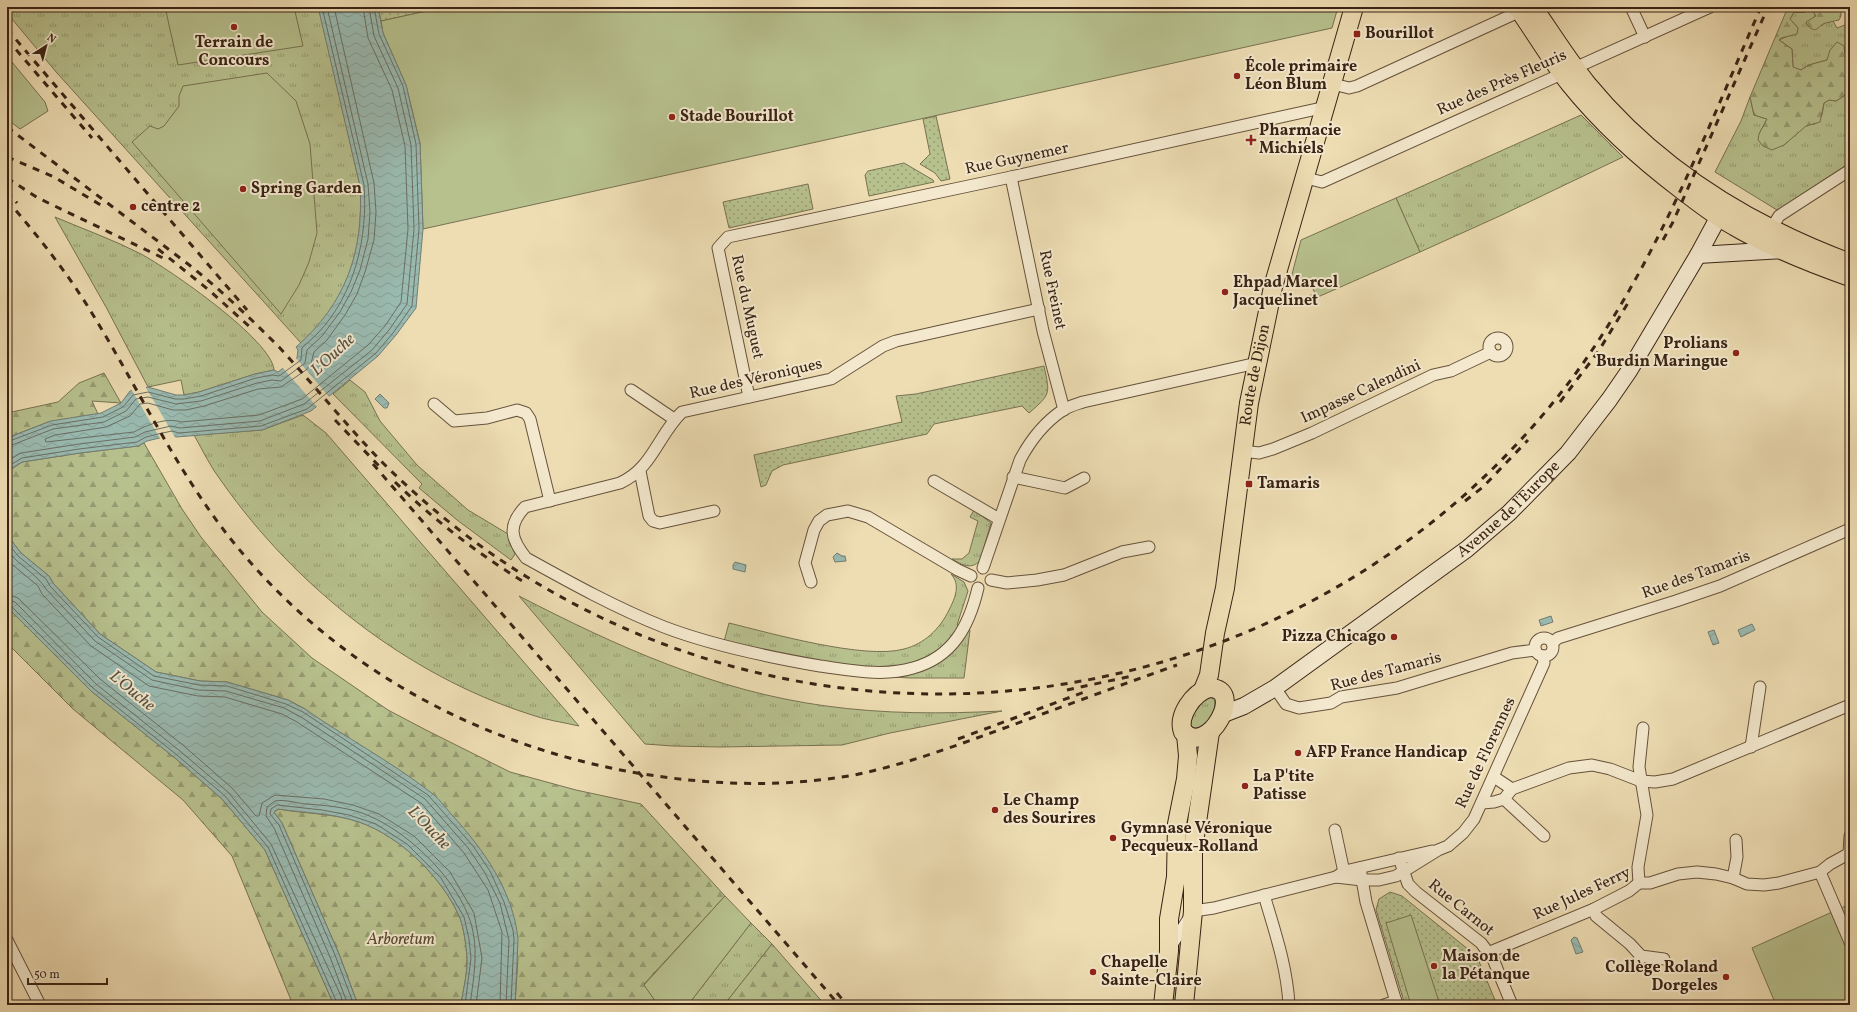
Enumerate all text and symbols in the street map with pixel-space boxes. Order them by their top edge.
marker: Terrain de Concours [229,22,239,32]
place label: Bourillot [1365,23,1434,45]
north arrow [26,26,66,66]
marker: Bourillot [1352,29,1362,39]
text: N [43,31,59,48]
place label: Terrain de Concours [195,32,273,72]
street label: Rue des Près Fleuris [1434,44,1570,121]
place label: École primaire Léon Blum [1245,56,1357,96]
marker: École primaire Léon Blum [1232,71,1242,81]
place label: Stade Bourillot [680,106,794,128]
marker: Stade Bourillot [667,112,677,122]
place label: Pharmacie Michiels [1259,120,1341,160]
marker: Pharmacie Michiels [1246,135,1256,145]
street label: Rue Guynemer [963,137,1071,181]
place label: Spring Garden [251,178,362,200]
marker: Spring Garden [238,184,248,194]
place label: centre 2 [141,196,200,218]
marker: centre 2 [128,202,138,212]
street label: Rue Freinet [1033,248,1071,332]
street label: Rue du Muguet [725,253,769,361]
place label: Ehpad Marcel Jacquelinet [1232,272,1339,312]
marker: Ehpad Marcel Jacquelinet [1220,287,1230,297]
street label: Route de Dijon [1235,322,1276,427]
water label: L'Ouche [306,328,361,381]
place label: Prolians Burdin Maringue [1596,333,1728,373]
marker: Prolians Burdin Maringue [1731,348,1741,358]
street label: Rue des Véroniques [687,353,825,405]
street label: Impasse Calendini [1297,354,1425,429]
street label: Avenue de l'Europe [1453,456,1565,563]
place label: Tamaris [1257,473,1320,495]
marker: Tamaris [1244,479,1254,489]
street label: Rue des Tamaris [1639,545,1753,605]
place label: Pizza Chicago [1282,626,1386,648]
marker: Pizza Chicago [1389,632,1399,642]
street label: Rue des Tamaris [1328,647,1444,697]
water label: L'Ouche [104,665,160,717]
street label: Rue de Florennes [1451,694,1522,812]
place label: AFP France Handicap [1306,742,1467,764]
marker: AFP France Handicap [1293,748,1303,758]
place label: La P'tite Patisse [1253,766,1314,806]
marker: La P'tite Patisse [1240,781,1250,791]
place label: Le Champ des Sourires [1003,790,1096,830]
water label: L'Ouche [402,801,456,856]
marker: Le Champ des Sourires [990,805,1000,815]
place label: Gymnase Véronique Pecqueux-Rolland [1121,818,1272,858]
marker: Gymnase Véronique Pecqueux-Rolland [1108,833,1118,843]
street label: Rue Jules Ferry [1530,862,1635,926]
street label: Rue Carnot [1423,874,1499,942]
park label: Arboretum [366,929,435,951]
place label: Maison de la Pétanque [1442,946,1530,986]
place label: Chapelle Sainte-Claire [1101,952,1202,992]
place label: Collège Roland Dorgeles [1605,957,1718,997]
scale bar [28,960,107,986]
marker: Maison de la Pétanque [1429,961,1439,971]
text: 50 m [34,967,60,983]
marker: Chapelle Sainte-Claire [1088,967,1098,977]
marker: Collège Roland Dorgeles [1721,972,1731,982]

